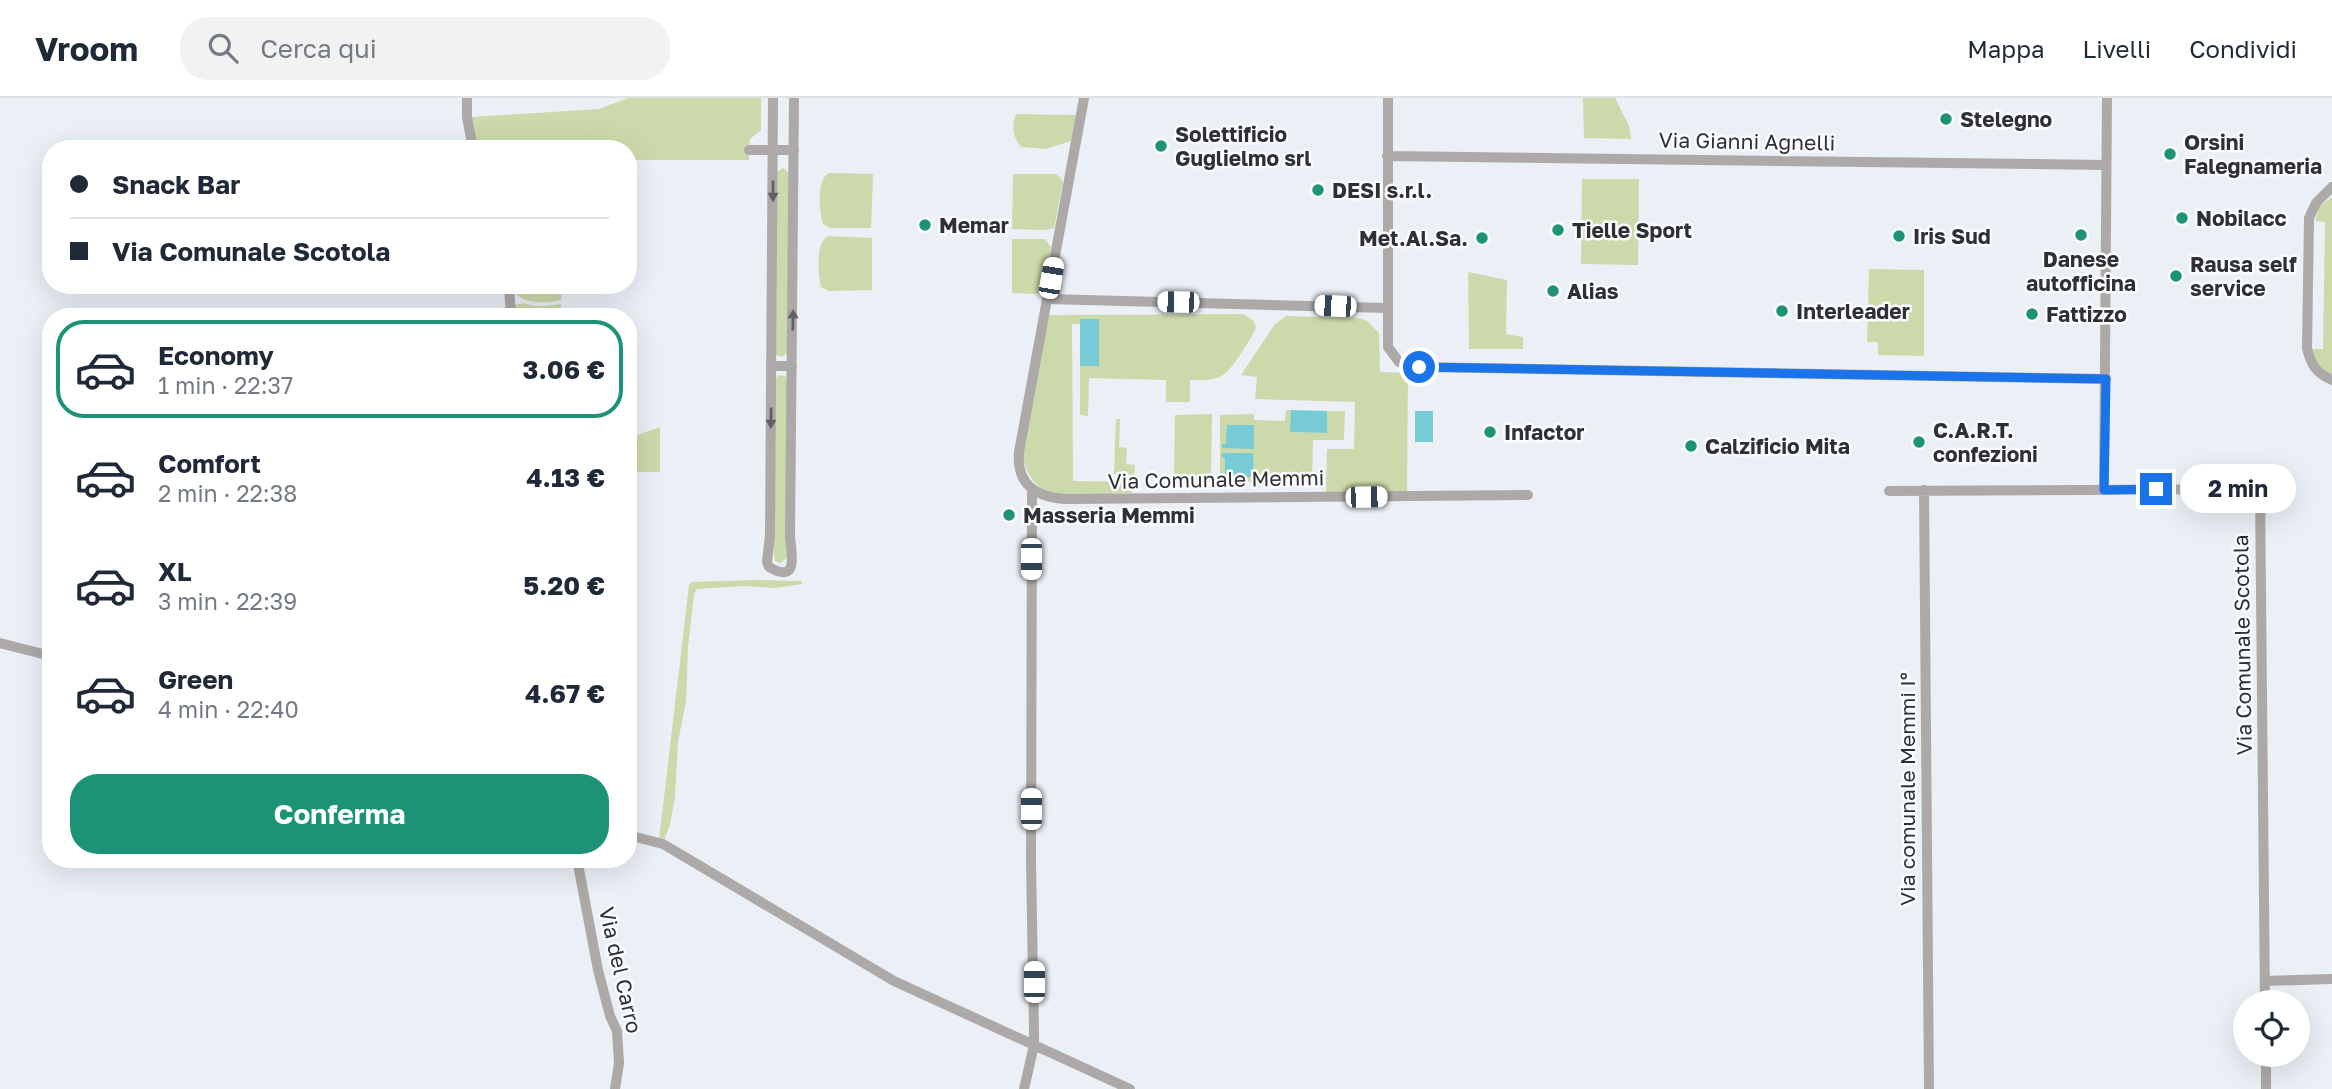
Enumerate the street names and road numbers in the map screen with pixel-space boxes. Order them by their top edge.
street label: Via Gianni Agnelli [1658,126,1836,156]
street label: Via Comunale Memmi [1107,464,1325,494]
street label: Via Comunale Scotola [2227,534,2257,756]
street label: Via comunale Memmi I° [1894,672,1920,906]
street label: Via del Carro [594,904,648,1036]

